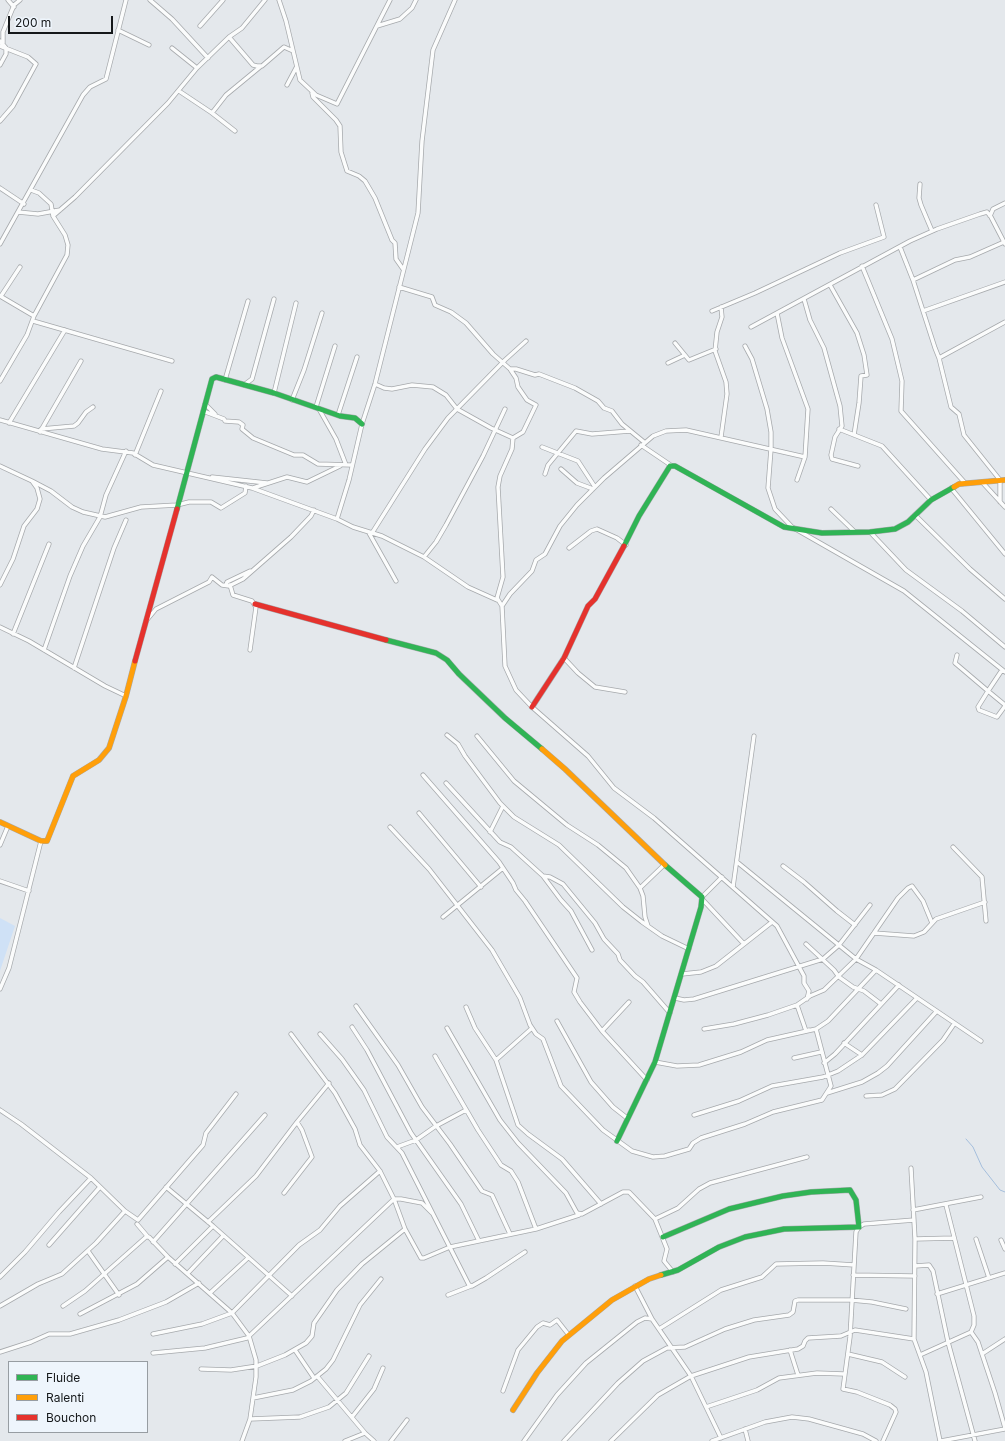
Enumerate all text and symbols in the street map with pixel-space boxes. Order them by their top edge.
scale bar [10,8,115,34]
text: 200 m [15,15,51,30]
legend [8,1361,148,1433]
text: Fluide [46,1370,80,1385]
text: Ralenti [46,1390,84,1405]
text: Bouchon [46,1410,96,1425]

